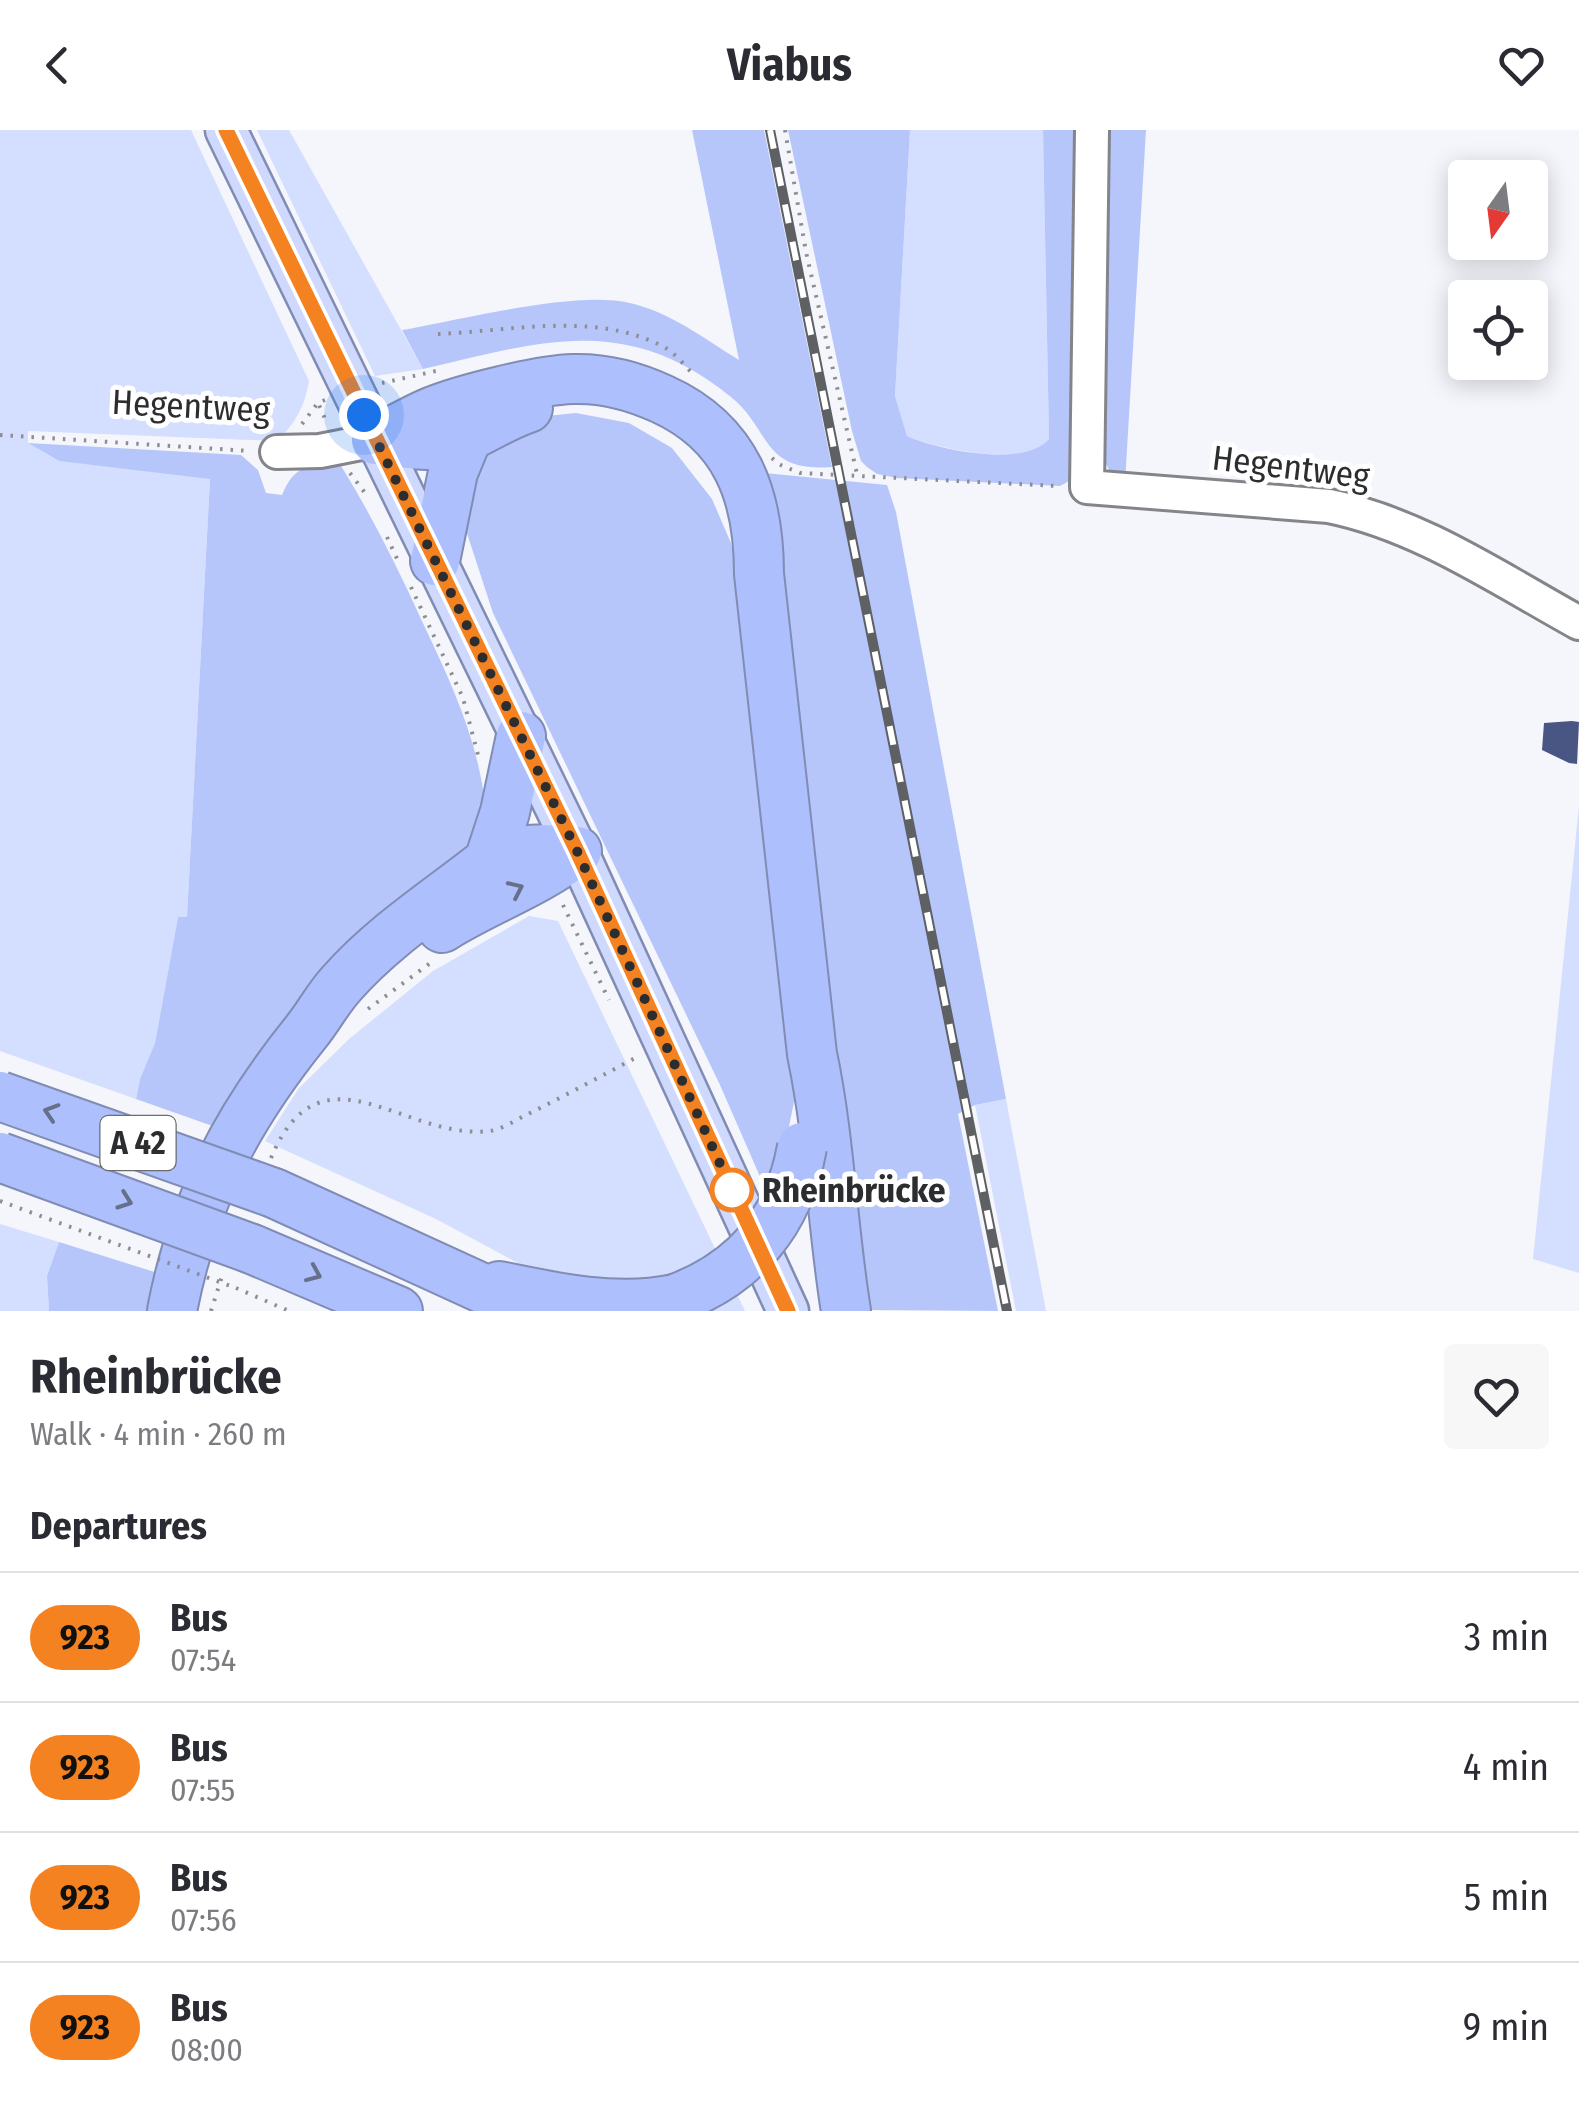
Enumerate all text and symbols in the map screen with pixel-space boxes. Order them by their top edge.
icon: back [30,38,85,93]
text: Viabus [727,38,852,92]
icon: heart [1494,38,1549,93]
north arrow [1448,160,1548,260]
map controls [1448,160,1548,380]
button: locate [1448,280,1548,380]
street label: Hegentweg [111,381,272,431]
your location [339,390,389,440]
street label: Hegentweg [1210,437,1373,498]
one-way arrow [505,881,523,901]
one-way arrow [43,1104,60,1124]
road number: A 42 [100,1116,176,1170]
marker: Rheinbrücke [711,1169,753,1211]
place label: Rheinbrücke [762,1169,946,1211]
one-way arrow [116,1189,133,1209]
one-way arrow [304,1263,322,1283]
button: heart [1444,1344,1549,1449]
text: Rheinbrücke [30,1348,282,1406]
text: Walk · 4 min · 260 m [30,1415,287,1453]
text: Departures [30,1503,207,1549]
text: Bus [170,1595,228,1641]
text: 3 min [1464,1614,1549,1660]
text: 923 [60,1616,110,1658]
text: 07:54 [170,1641,236,1679]
text: Bus [170,1725,228,1771]
text: 4 min [1463,1744,1549,1790]
text: 923 [60,1746,110,1788]
text: 07:55 [170,1771,235,1809]
text: Bus [170,1855,228,1901]
text: 5 min [1464,1874,1549,1920]
text: 923 [60,1876,110,1918]
text: 07:56 [170,1901,237,1939]
text: Bus [170,1985,228,2031]
text: 9 min [1463,2004,1549,2050]
text: 923 [60,2006,110,2048]
text: 08:00 [170,2031,243,2069]

